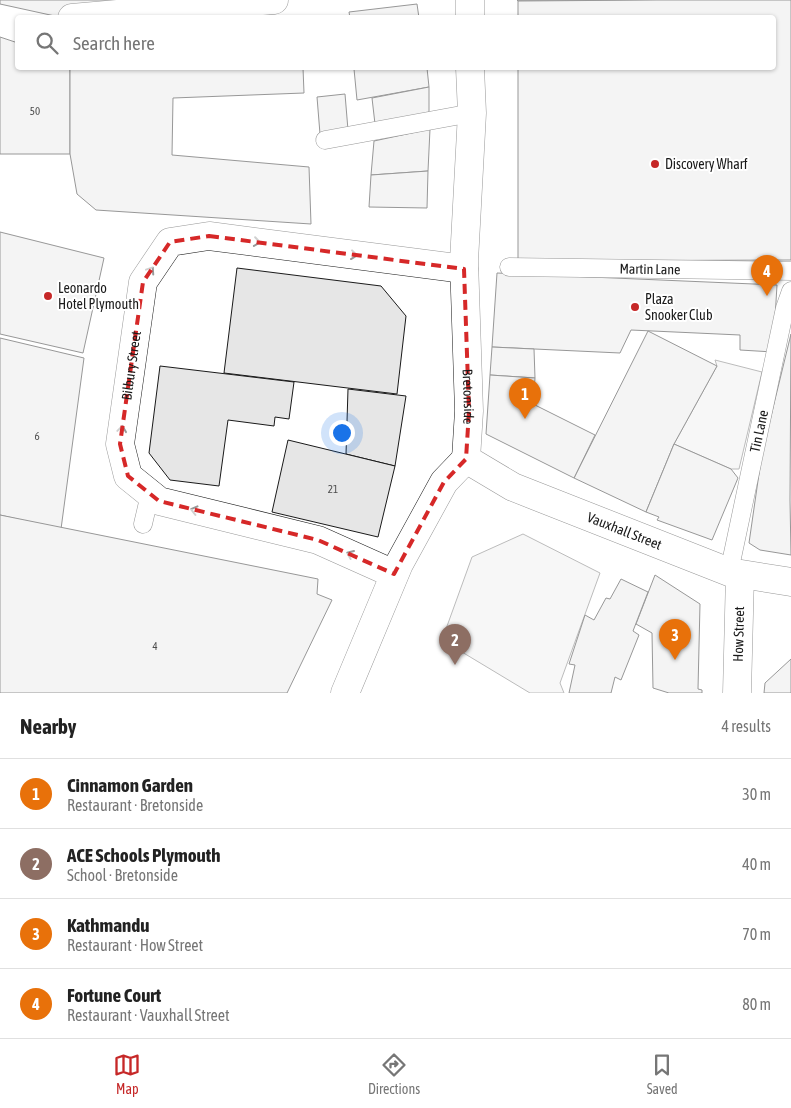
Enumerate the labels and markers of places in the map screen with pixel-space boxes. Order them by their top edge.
place label: Discovery Wharf [665,156,748,172]
marker: Discovery Wharf [649,158,661,170]
pin: 4 [751,255,783,296]
place label: Leonardo Hotel Plymouth [58,280,139,312]
marker: Leonardo Hotel Plymouth [42,290,54,302]
place label: Plaza Snooker Club [645,291,713,323]
marker: Plaza Snooker Club [629,301,641,313]
pin: 1 [509,378,541,419]
pin: 3 [659,619,691,660]
pin: 2 [439,624,471,665]

